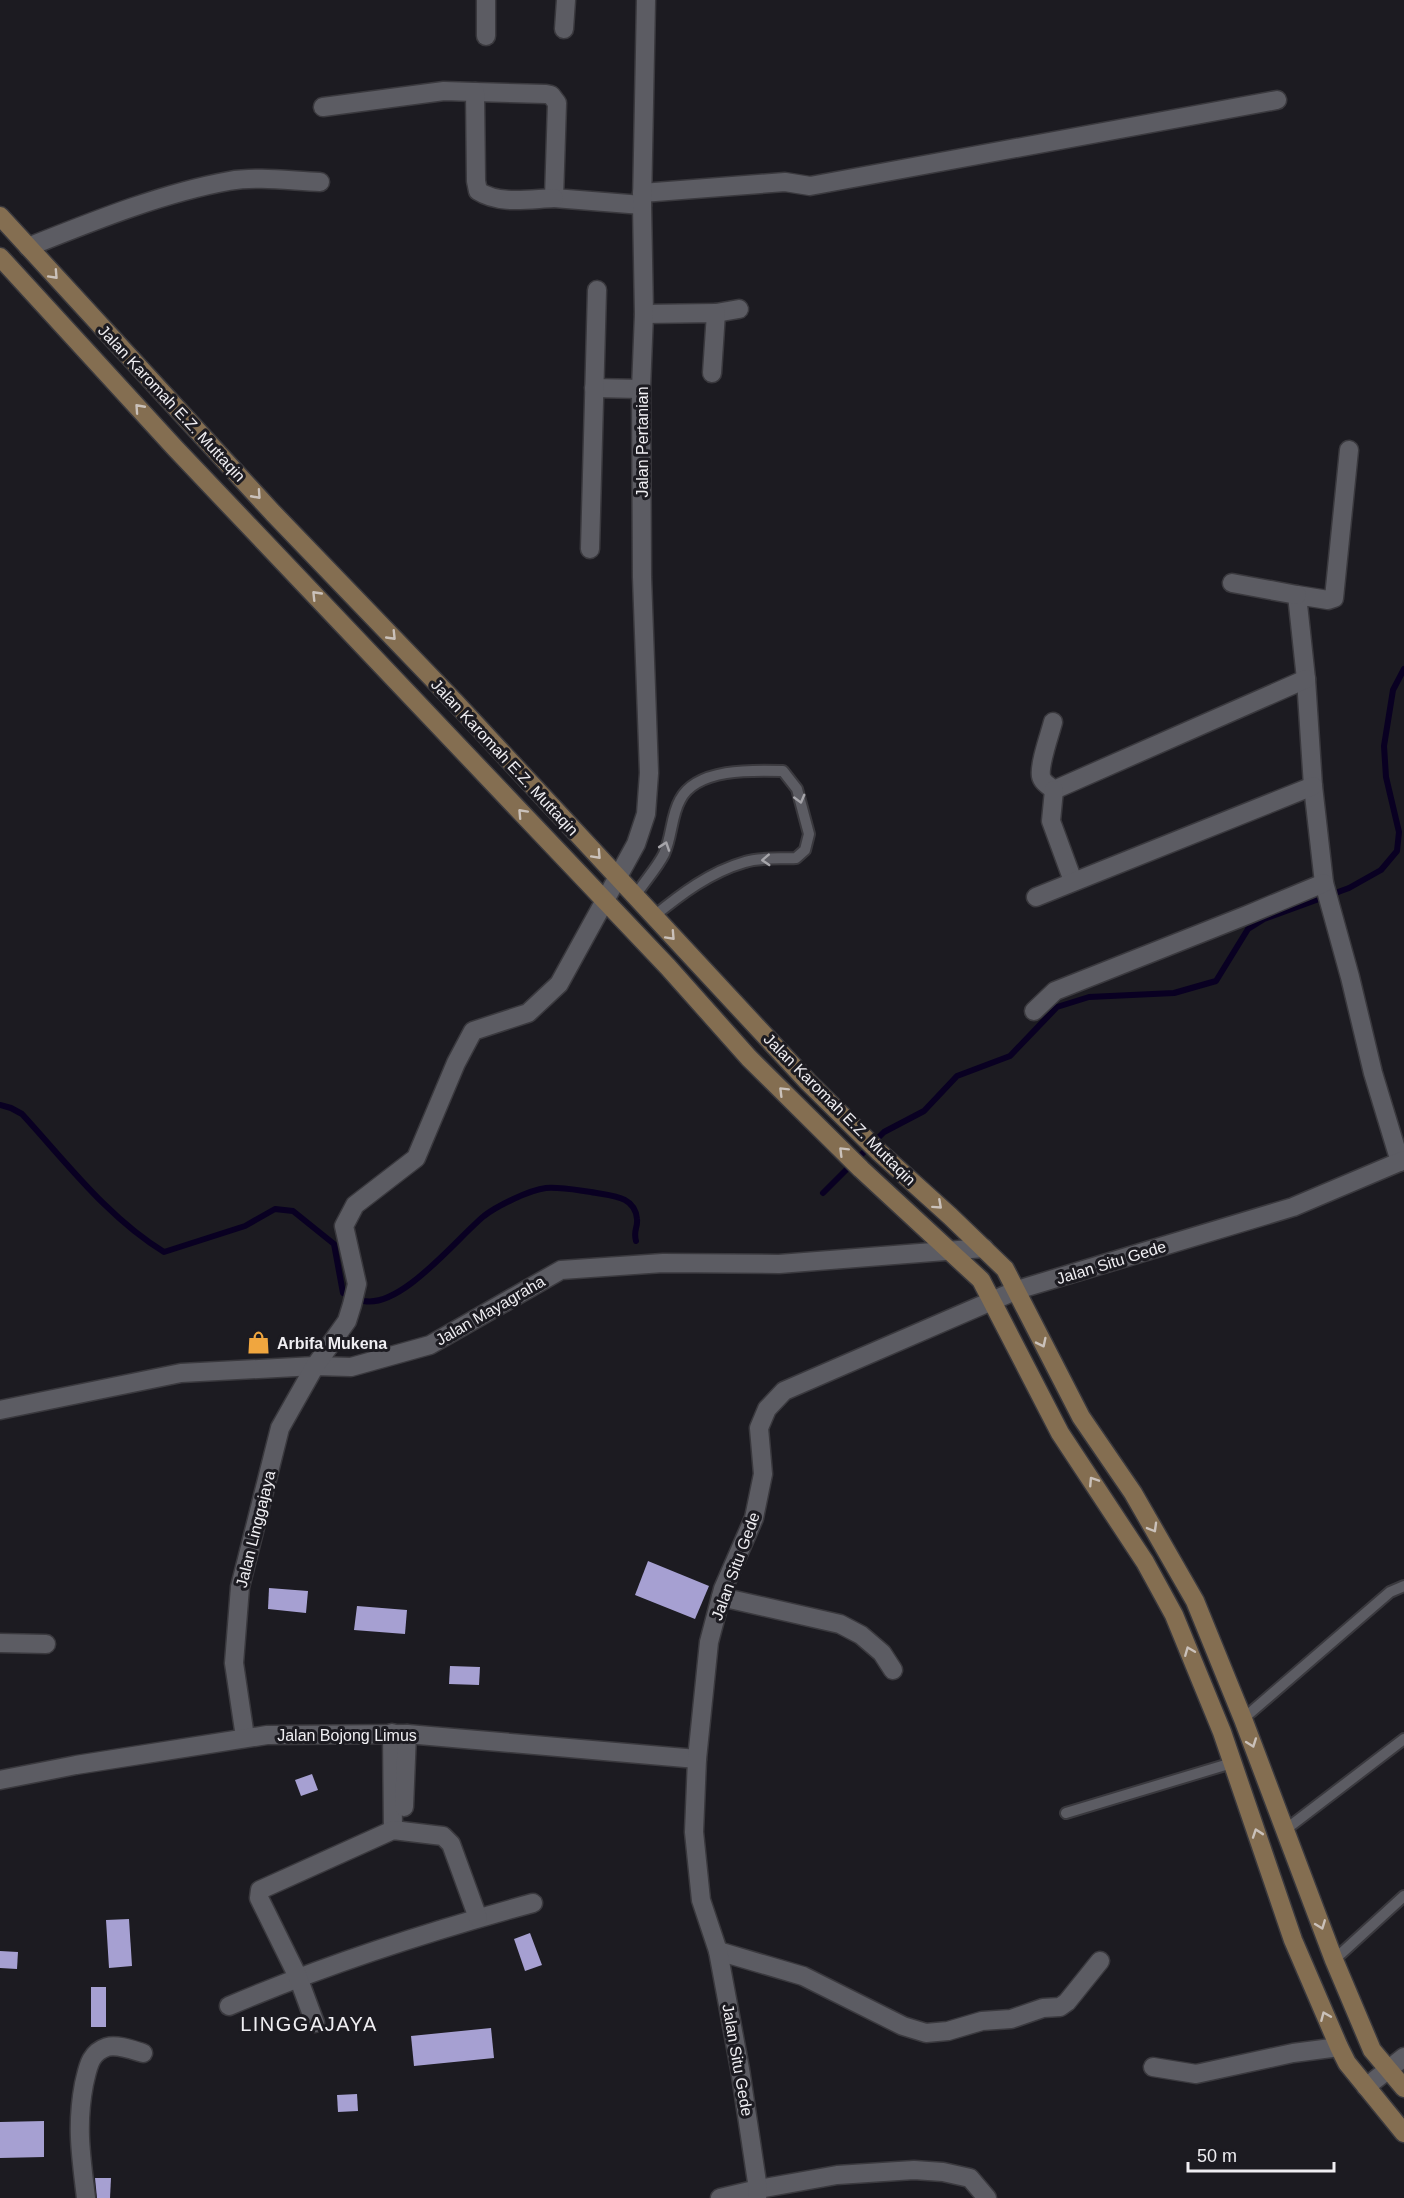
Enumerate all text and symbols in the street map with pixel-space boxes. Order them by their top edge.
one-way arrow [47,268,58,278]
street label: Jalan Karomah E.Z. Muttaqin [95,322,249,485]
street label: Jalan Pertanian [634,386,651,498]
one-way arrow [135,404,146,414]
one-way arrow [250,489,261,499]
one-way arrow [313,591,324,602]
one-way arrow [385,629,396,640]
street label: Jalan Karomah E.Z. Muttaqin [428,676,582,839]
one-way arrow [793,793,805,804]
one-way arrow [518,810,529,820]
one-way arrow [658,842,671,852]
one-way arrow [590,848,601,859]
one-way arrow [762,853,771,866]
one-way arrow [664,929,675,940]
street label: Jalan Karomah E.Z. Muttaqin [760,1030,919,1189]
one-way arrow [779,1088,790,1098]
one-way arrow [839,1147,850,1158]
one-way arrow [931,1198,942,1209]
street label: Jalan Situ Gede [1054,1238,1168,1287]
street label: Jalan Mayagraha [433,1272,548,1348]
shop icon: Arbifa Mukena [246,1330,272,1356]
place label: Arbifa Mukena [277,1335,387,1352]
one-way arrow [1035,1337,1046,1348]
street label: Jalan Linggajaya [233,1469,278,1589]
one-way arrow [1089,1477,1100,1488]
street label: Jalan Situ Gede [708,1510,763,1623]
one-way arrow [1146,1522,1157,1532]
one-way arrow [1184,1646,1196,1657]
street label: Jalan Bojong Limus [277,1727,417,1744]
one-way arrow [1245,1737,1257,1748]
one-way arrow [1251,1828,1264,1839]
one-way arrow [1313,1919,1326,1930]
street label: Jalan Situ Gede [719,2003,756,2118]
one-way arrow [1321,2011,1333,2022]
district label: LINGGAJAYA [240,2013,378,2035]
scale bar [1188,2135,1334,2173]
text: 50 m [1197,2146,1237,2166]

